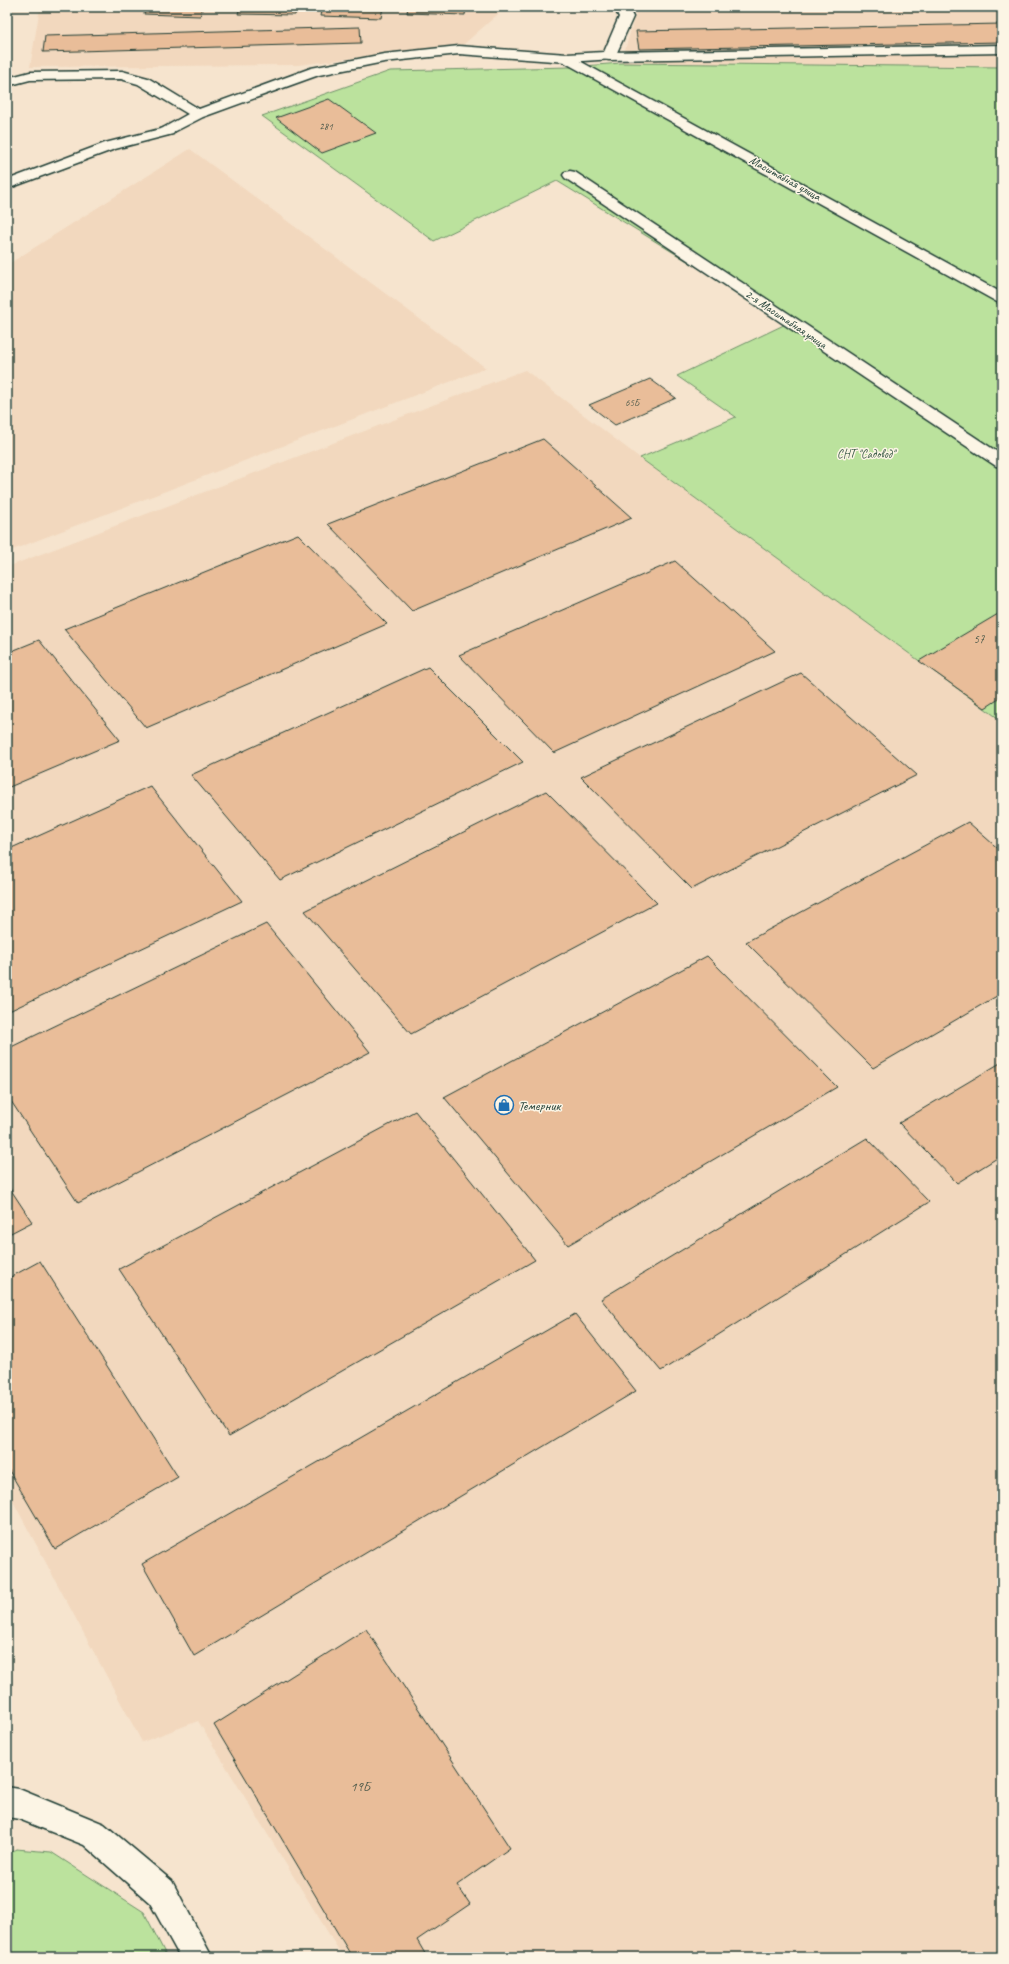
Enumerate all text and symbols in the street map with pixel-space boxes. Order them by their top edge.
house number: 281 [319,120,333,133]
street label: Масштабная улица [746,152,824,205]
street label: 2-я Масштабная улица [742,286,831,353]
house number: 65Б [625,396,641,409]
park label: СНТ "Садовод" [837,446,898,462]
house number: 57 [974,631,985,647]
shop icon: Темерник [493,1094,515,1116]
place label: Темерник [518,1097,562,1114]
house number: 19Б [350,1778,373,1795]

